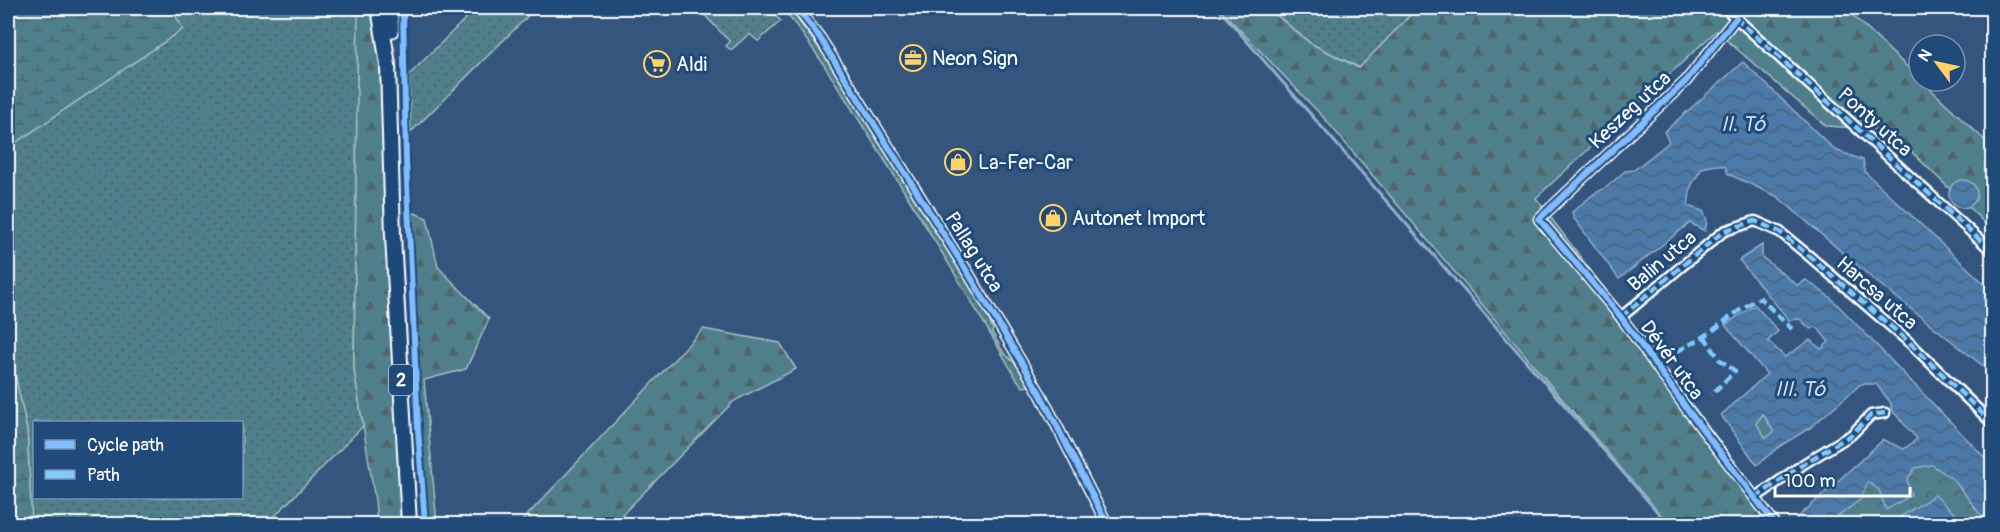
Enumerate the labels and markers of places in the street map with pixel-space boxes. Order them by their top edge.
office icon: Neon Sign [898,43,928,73]
place label: Neon Sign [932,46,1018,71]
supermarket icon: Aldi [642,49,672,79]
place label: Aldi [676,52,707,77]
shop icon: La-Fer-Car [943,147,973,177]
place label: La-Fer-Car [978,150,1073,175]
shop icon: Autonet Import [1038,203,1068,233]
place label: Autonet Import [1072,206,1206,231]

